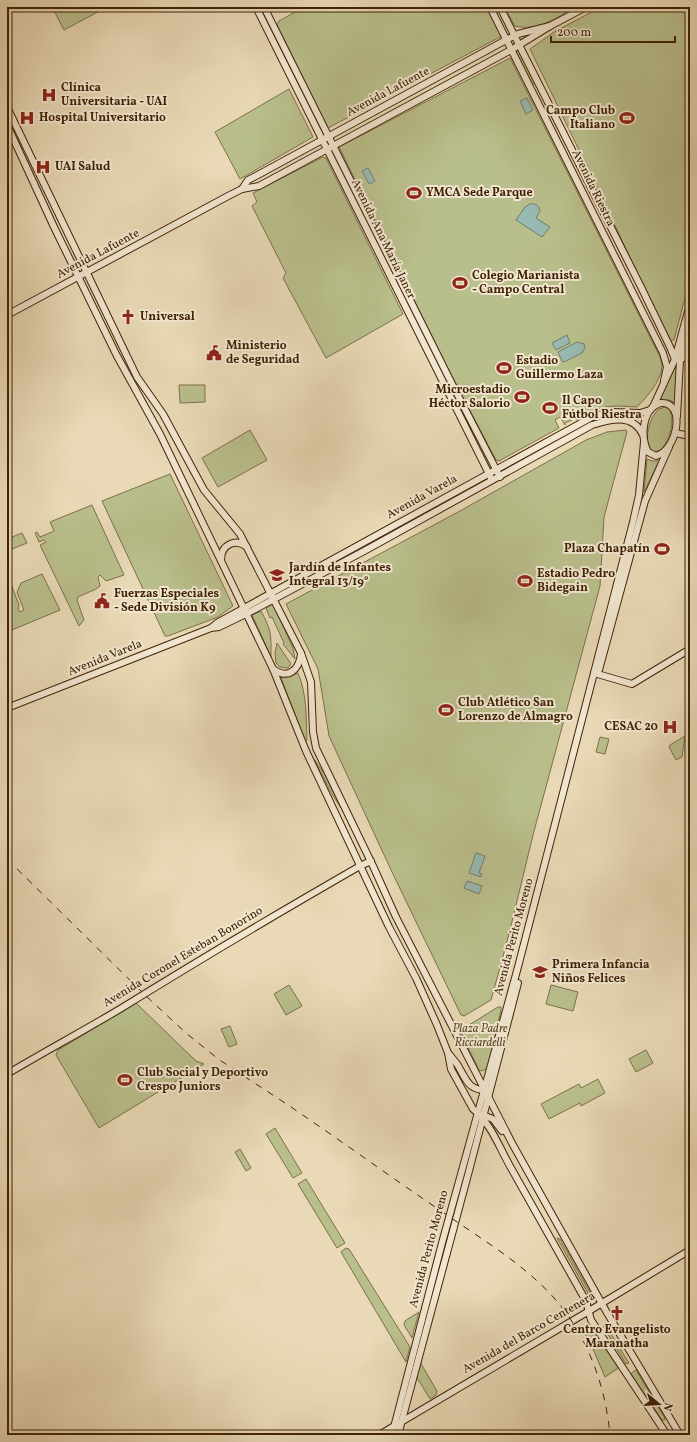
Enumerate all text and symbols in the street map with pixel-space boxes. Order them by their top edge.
scale bar [551,18,675,44]
text: 200 m [557,25,591,41]
street label: Avenida Lafuente [344,63,433,121]
place label: Clínica Universitaria - UAI [61,80,167,110]
hospital icon: Clínica Universitaria - UAI [40,86,58,104]
place label: Campo Club Italiano [546,103,615,133]
hospital icon: Hospital Universitario [18,109,36,127]
sports icon: Campo Club Italiano [618,109,636,127]
place label: Hospital Universitario [39,110,166,126]
street label: Avenida Riestra [568,147,618,229]
hospital icon: UAI Salud [34,158,52,176]
place label: UAI Salud [55,159,111,175]
street label: Avenida Ana María Janer [347,176,419,302]
sports icon: YMCA Sede Parque [405,184,423,202]
place label: YMCA Sede Parque [426,185,533,201]
street label: Avenida Lafuente [54,225,143,283]
place label: Colegio Marianista - Campo Central [472,268,580,298]
sports icon: Colegio Marianista - Campo Central [451,274,469,292]
church icon: Universal [119,308,137,326]
place label: Universal [140,309,195,325]
place label: Ministerio de Seguridad [226,338,300,368]
public building icon: Ministerio de Seguridad [205,344,223,362]
place label: Estadio Guillermo Laza [516,353,604,383]
sports icon: Estadio Guillermo Laza [495,359,513,377]
place label: Microestadio Héctor Salorio [429,382,510,412]
sports icon: Microestadio Héctor Salorio [513,388,531,406]
place label: Il Capo Fútbol Riestra [562,393,642,423]
sports icon: Il Capo Fútbol Riestra [541,399,559,417]
street label: Avenida Varela [384,471,460,523]
sports icon: Plaza Chapatín [653,540,671,558]
place label: Plaza Chapatín [564,541,650,557]
place label: Jardín de Infantes Integral 13/19° [288,560,391,590]
school or university icon: Jardín de Infantes Integral 13/19° [268,566,286,584]
place label: Estadio Pedro Bidegain [537,566,615,596]
sports icon: Estadio Pedro Bidegain [516,572,534,590]
place label: Fuerzas Especiales - Sede División K9 [114,586,220,616]
public building icon: Fuerzas Especiales - Sede División K9 [93,592,111,610]
street label: Avenida Varela [66,636,144,680]
place label: Club Atlético San Lorenzo de Almagro [458,695,573,725]
sports icon: Club Atlético San Lorenzo de Almagro [437,701,455,719]
hospital icon: CESAC 20 [661,718,679,736]
place label: CESAC 20 [604,719,658,735]
street label: Avenida Perito Moreno [491,876,537,998]
street label: Avenida Coronel Esteban Bonorino [100,903,266,1011]
place label: Primera Infancia Niños Felices [552,957,650,987]
school or university icon: Primera Infancia Niños Felices [531,963,549,981]
park label: Plaza Padre Ricciardelli [453,1021,508,1051]
place label: Club Social y Deportivo Crespo Juniors [137,1065,268,1095]
sports icon: Club Social y Deportivo Crespo Juniors [116,1071,134,1089]
street label: Avenida Perito Moreno [406,1188,452,1310]
street label: Avenida del Barco Centenera [460,1288,598,1378]
church icon: Centro Evangelisto Maranatha [608,1304,626,1322]
place label: Centro Evangelisto Maranatha [563,1322,671,1352]
north arrow [639,1384,679,1424]
text: N [659,1401,675,1413]

